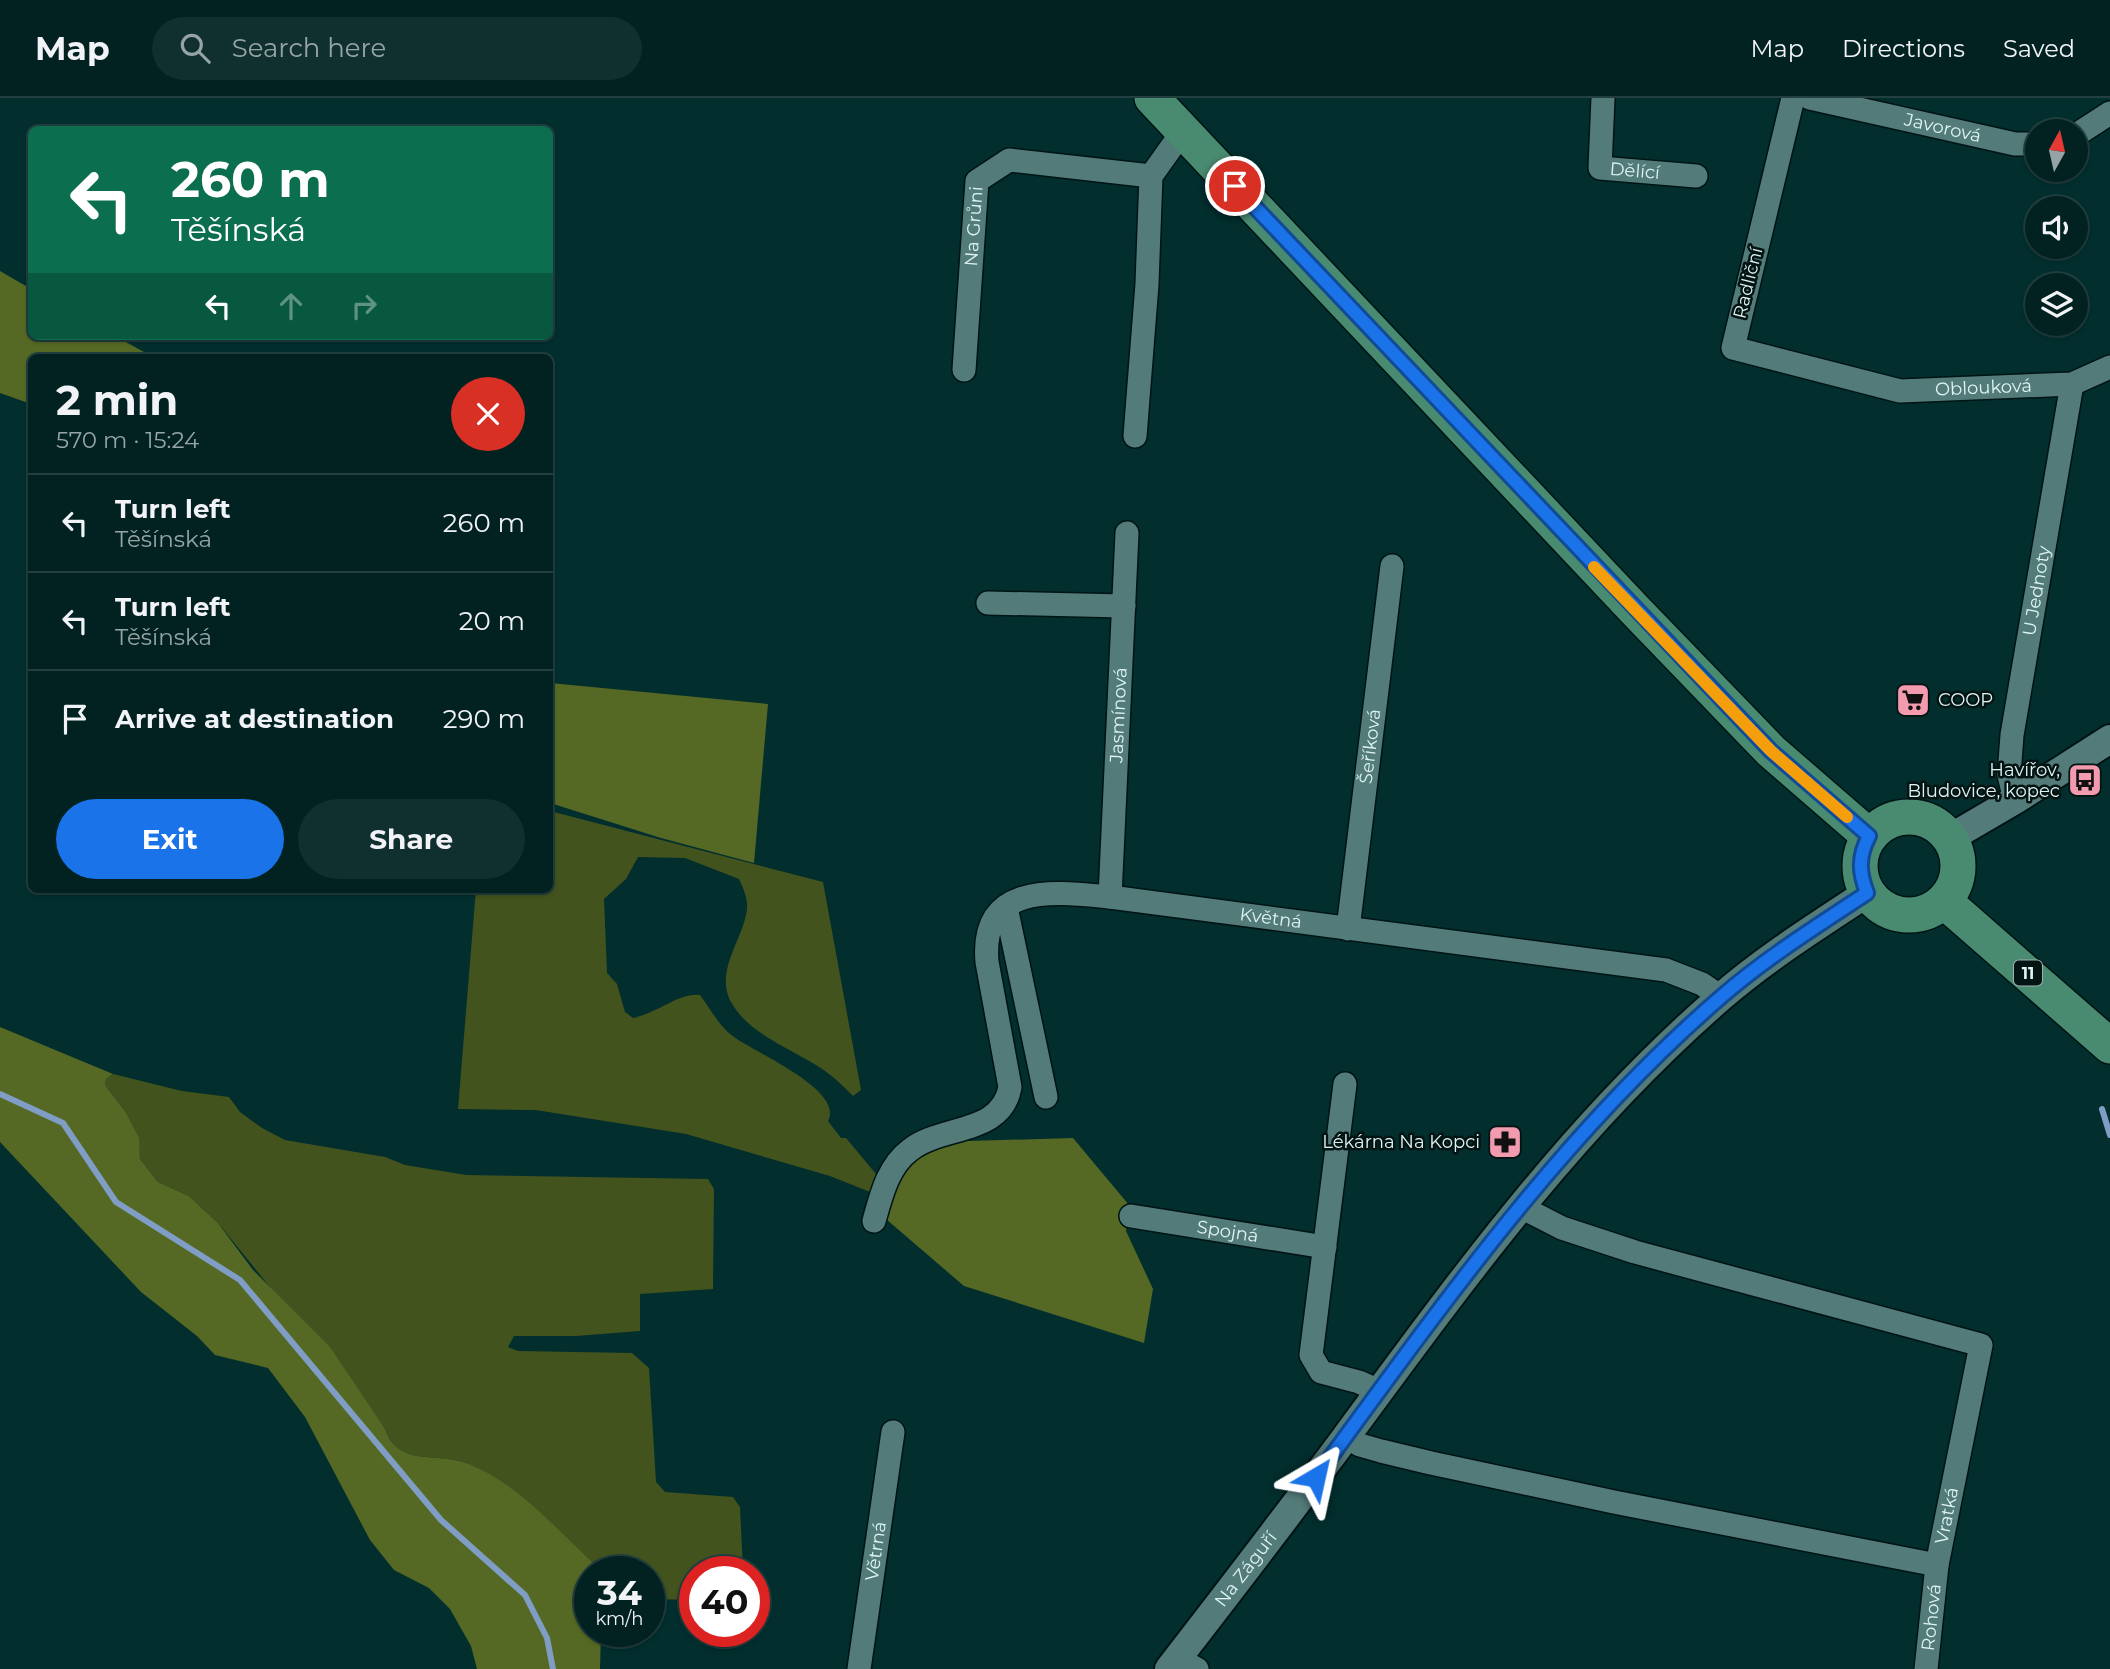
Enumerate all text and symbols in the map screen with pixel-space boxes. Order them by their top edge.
search box [152,17,642,80]
text: Map [35,28,110,68]
icon: search [176,29,214,67]
text: Search here [232,32,386,64]
text: Map [1751,34,1804,63]
text: Directions [1842,34,1965,63]
text: Saved [2003,34,2075,63]
street label: Javorová [1901,108,1983,147]
north arrow [2025,119,2088,182]
map controls [2025,119,2088,336]
text: 260 m [171,150,330,209]
icon: left [56,154,147,245]
pin [1205,156,1265,216]
street label: Dělící [1609,158,1662,184]
icon: arrive [1216,167,1254,205]
street label: Na Grůni [960,186,988,267]
button: sound [2025,196,2088,259]
text: Těšínská [171,210,306,249]
street label: Radliční [1729,244,1768,321]
button: layers [2025,273,2088,336]
icon: left [199,287,237,325]
icon: ahead [272,287,310,325]
icon: right [345,287,383,325]
text: 2 min [56,374,178,426]
street label: Oblouková [1934,375,2032,401]
button: close [451,377,525,451]
text: 570 m · 15:24 [56,426,199,454]
text: Turn left [115,493,231,525]
icon: left [56,504,94,542]
text: 260 m [443,507,525,539]
text: Těšínská [115,525,212,553]
street label: U Jednoty [2018,544,2055,638]
text: Turn left [115,591,231,623]
icon: left [56,602,94,640]
text: 20 m [459,605,525,637]
text: Těšínská [115,623,212,651]
street label: Jasmínová [1105,667,1132,764]
supermarket icon: COOP [1894,681,1932,719]
place label: COOP [1938,689,1993,711]
icon: arrive [56,700,94,738]
text: Arrive at destination [115,703,394,735]
text: 290 m [443,703,525,735]
street label: Šeříková [1355,708,1386,785]
place label: Havířov, Bludovice, kopec [1907,759,2060,802]
bus stop icon: Havířov, Bludovice, kopec [2066,761,2104,799]
button: Exit [56,799,284,879]
button: Share [298,799,525,879]
street label: Květná [1238,903,1303,933]
road number: 11 [2014,960,2042,986]
pharmacy icon: Lékárna Na Kopci [1486,1123,1524,1161]
place label: Lékárna Na Kopci [1322,1131,1480,1153]
street label: Spojná [1195,1216,1260,1247]
position arrow [1279,1440,1353,1514]
street label: Vratká [1930,1485,1963,1546]
street label: Větrná [861,1520,891,1582]
street label: Na Záguří [1210,1526,1282,1611]
speed limit sign: 40 [679,1556,770,1647]
text: 34 [597,1571,642,1614]
street label: Rohová [1917,1583,1946,1652]
text: km/h [595,1608,644,1630]

